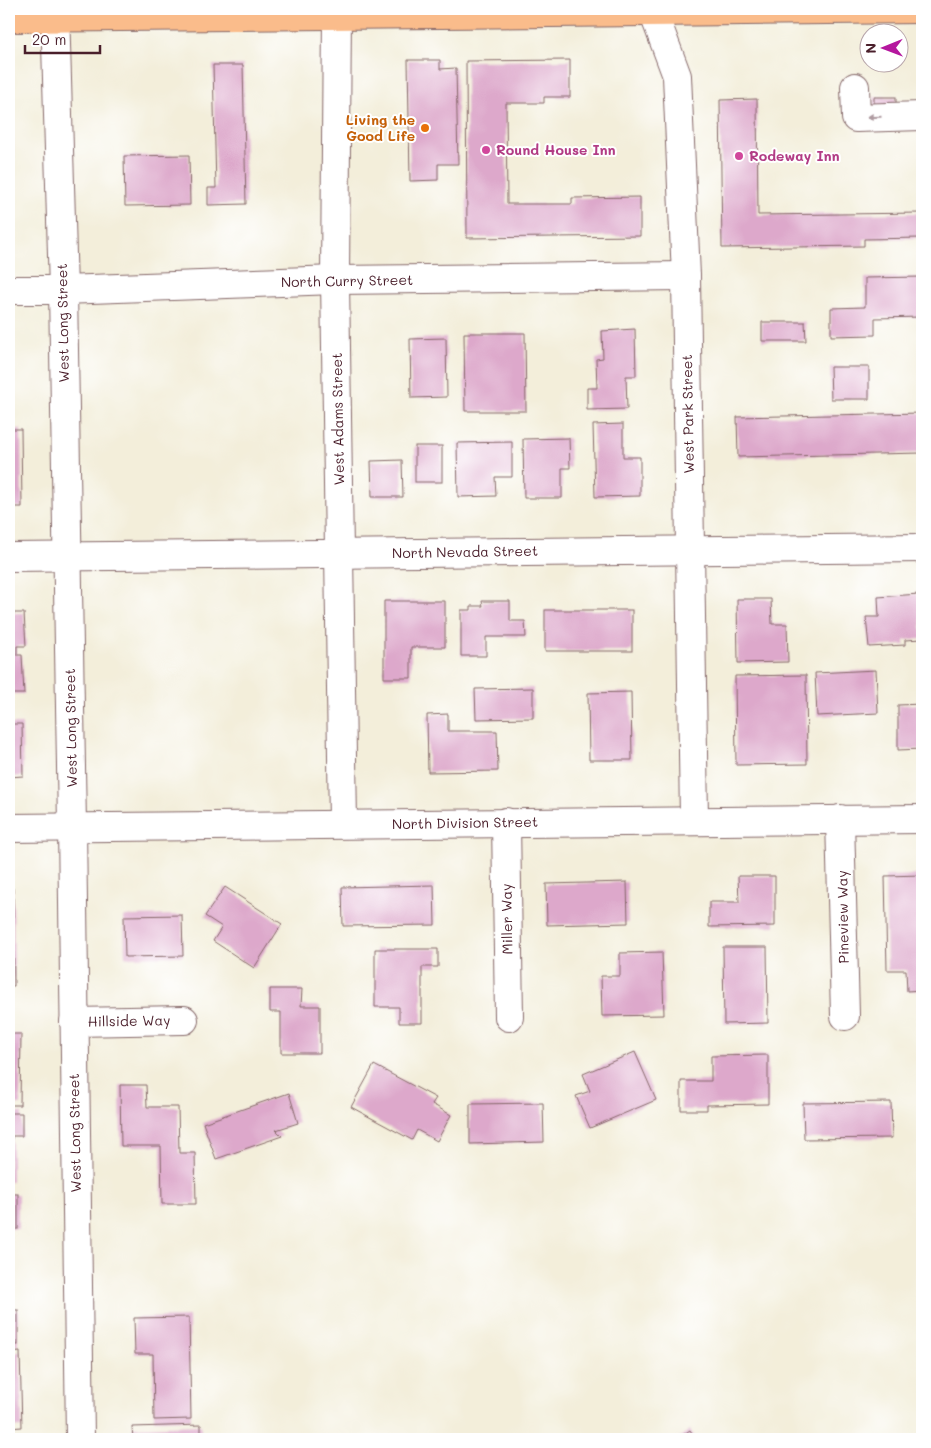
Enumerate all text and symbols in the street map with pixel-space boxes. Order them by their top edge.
scale bar [25,22,100,54]
north arrow [858,22,908,72]
text: 20 m [32,29,66,49]
text: N [861,43,880,54]
place label: Living the Good Life [346,110,415,145]
one-way arrow [865,113,881,121]
marker: Living the Good Life [419,122,431,134]
place label: Round House Inn [496,140,616,159]
marker: Round House Inn [480,144,492,156]
place label: Rodeway Inn [749,146,840,165]
marker: Rodeway Inn [733,150,745,162]
street label: West Long Street [52,263,73,383]
street label: North Curry Street [281,270,413,291]
street label: West Adams Street [327,353,348,486]
street label: West Park Street [677,354,698,474]
street label: North Nevada Street [392,541,538,562]
street label: West Long Street [60,668,81,788]
street label: North Division Street [392,812,538,833]
street label: Pineview Way [832,870,853,964]
street label: Miller Way [496,883,517,955]
street label: Hillside Way [87,1010,171,1031]
street label: West Long Street [64,1073,85,1193]

